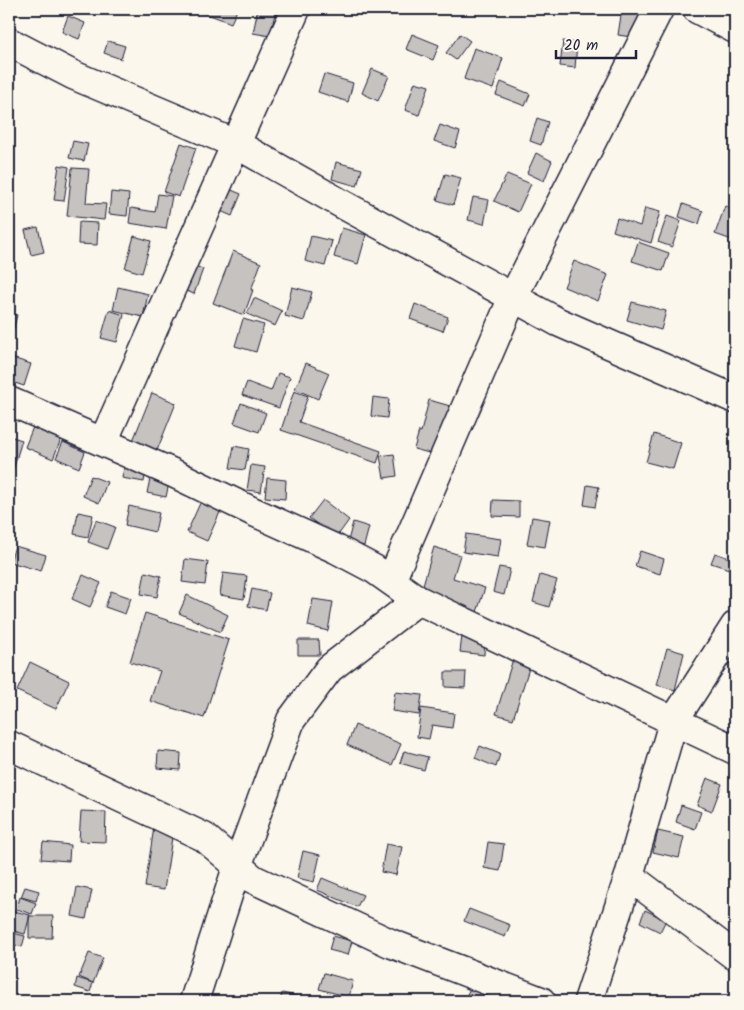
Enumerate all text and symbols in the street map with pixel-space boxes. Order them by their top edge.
scale bar [556,28,636,60]
text: 20 m [564,34,598,58]

